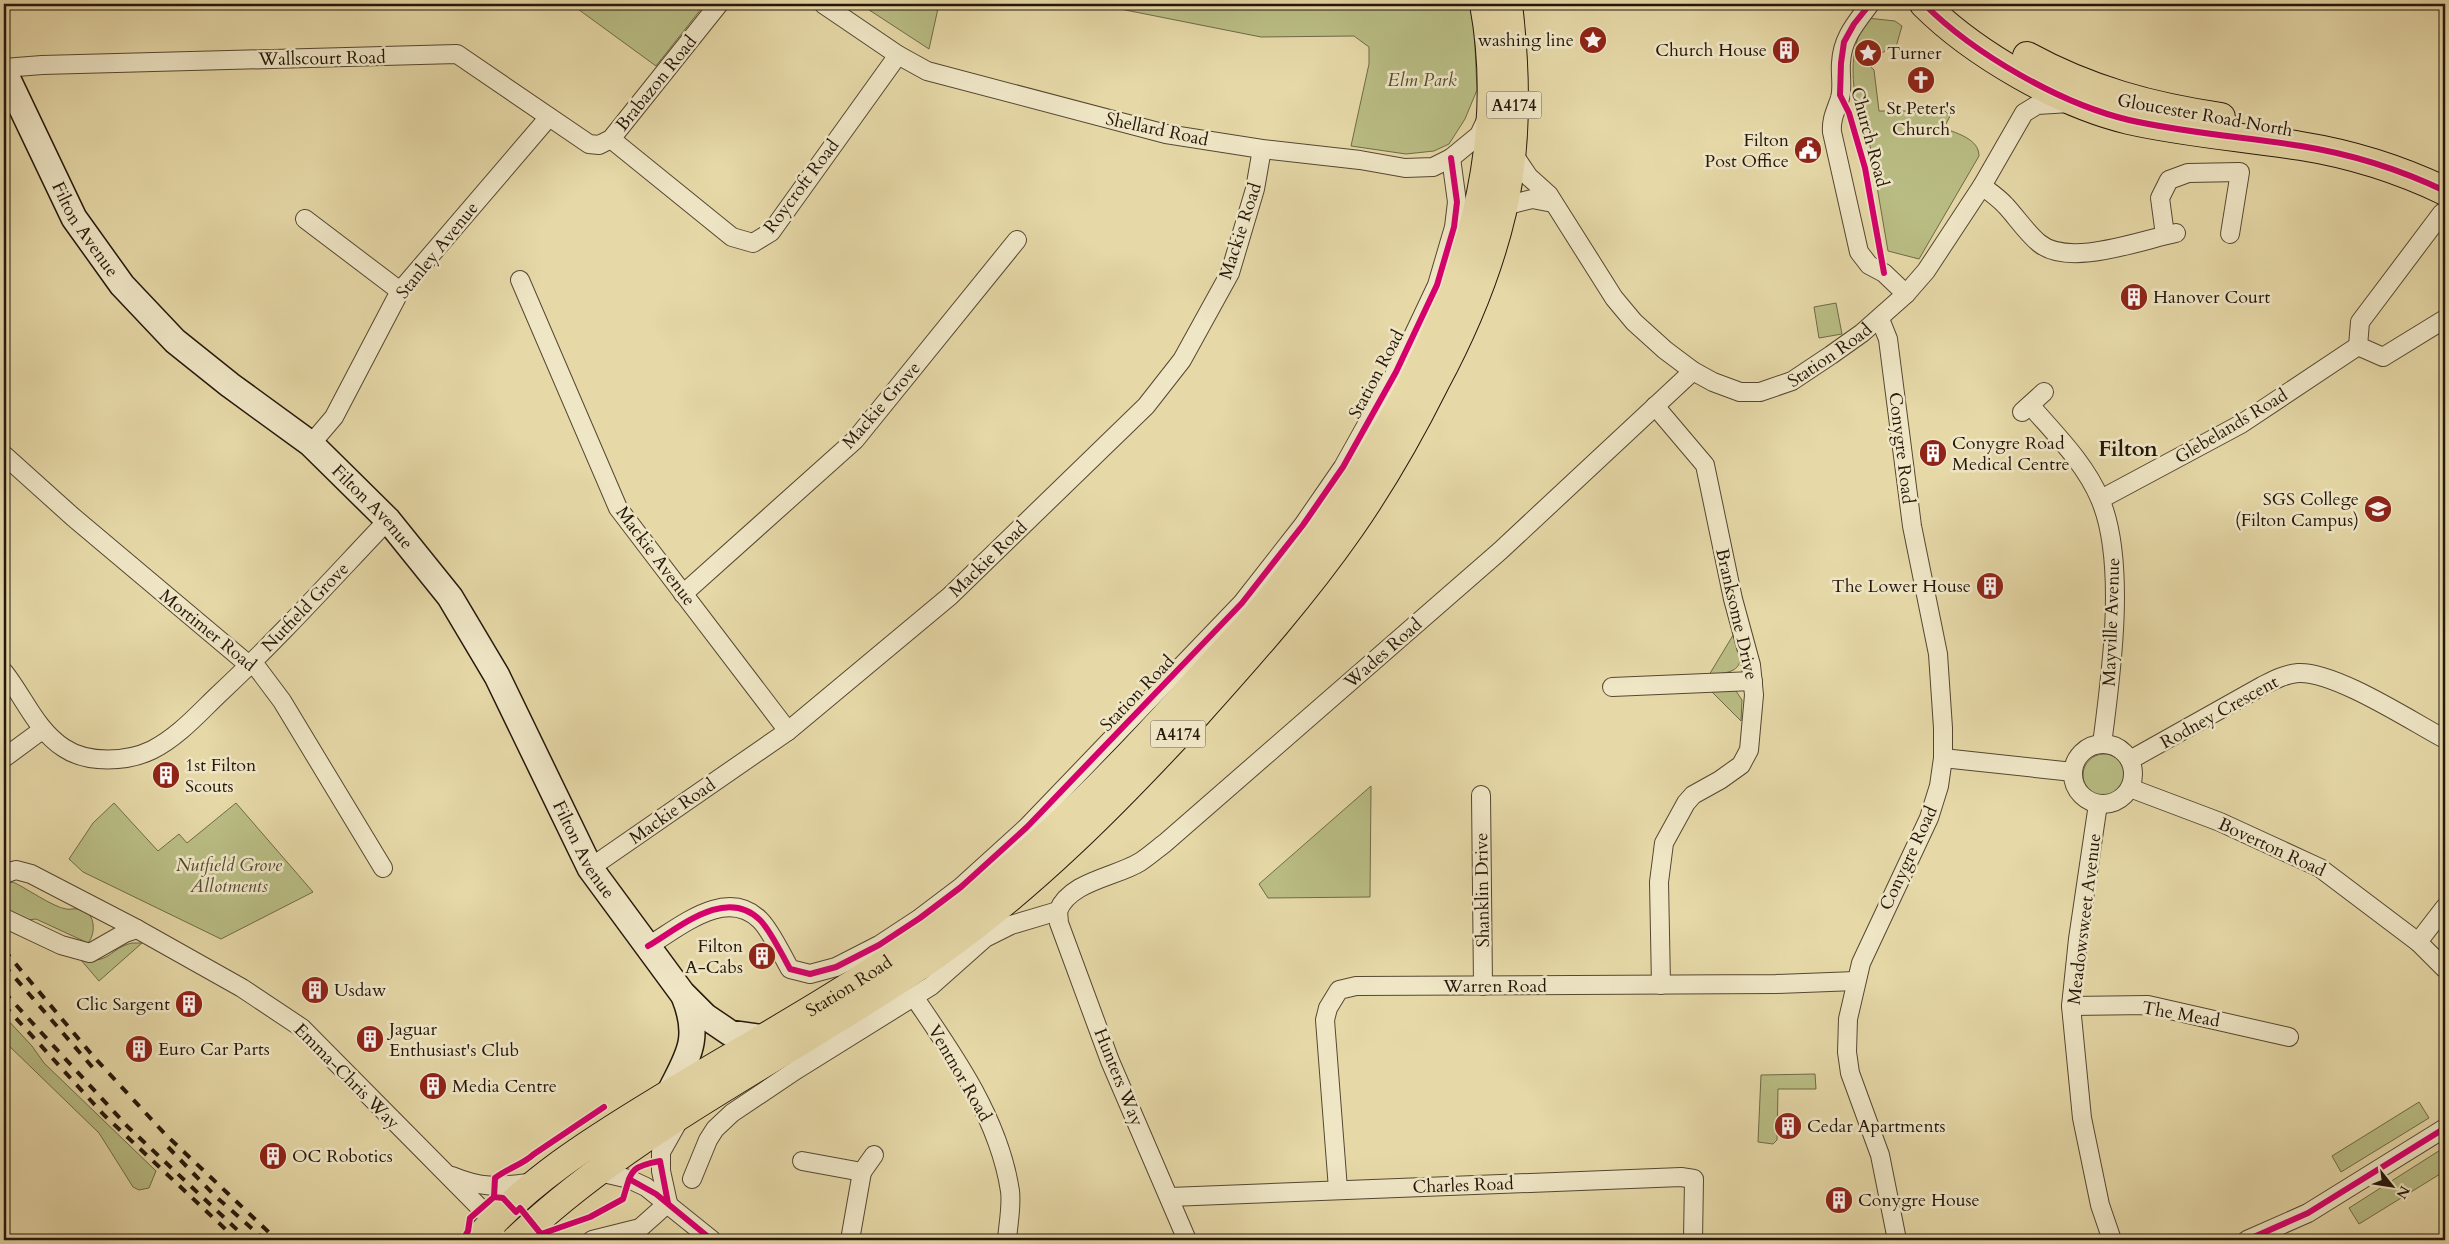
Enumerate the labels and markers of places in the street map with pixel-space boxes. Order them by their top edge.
place icon: washing line [1578,25,1608,55]
place label: washing line [1478,28,1574,53]
building icon: Church House [1771,35,1801,65]
place label: Church House [1655,38,1767,63]
place icon: Turner [1853,38,1883,68]
place label: Turner [1887,41,1942,66]
church icon: St Peter's Church [1906,65,1936,95]
place label: St Peter's Church [1887,96,1955,142]
place label: Filton Post Office [1705,128,1790,174]
public building icon: Filton Post Office [1793,135,1823,165]
building icon: Hanover Court [2119,282,2149,312]
place label: Hanover Court [2153,285,2270,310]
place label: Conygre Road Medical Centre [1952,431,2070,477]
building icon: Conygre Road Medical Centre [1918,438,1948,468]
place label: SGS College (Filton Campus) [2235,487,2359,533]
school or university icon: SGS College (Filton Campus) [2363,494,2393,524]
building icon: The Lower House [1975,571,2005,601]
place label: The Lower House [1831,574,1971,599]
place label: 1st Filton Scouts [185,753,257,799]
building icon: 1st Filton Scouts [151,760,181,790]
place label: Filton A-Cabs [685,934,744,980]
building icon: Filton A-Cabs [747,941,777,971]
building icon: Usdaw [300,975,330,1005]
place label: Usdaw [334,978,387,1003]
building icon: Clic Sargent [174,989,204,1019]
place label: Clic Sargent [76,992,170,1017]
place label: Jaguar Enthusiast's Club [386,1017,519,1063]
building icon: Jaguar Enthusiast's Club [355,1024,385,1054]
building icon: Euro Car Parts [124,1034,154,1064]
place label: Euro Car Parts [158,1037,270,1062]
building icon: Media Centre [418,1071,448,1101]
place label: Media Centre [452,1074,557,1099]
building icon: Cedar Apartments [1773,1111,1803,1141]
place label: Cedar Apartments [1807,1114,1945,1139]
building icon: OC Robotics [258,1141,288,1171]
place label: OC Robotics [292,1144,393,1169]
building icon: Conygre House [1824,1185,1854,1215]
place label: Conygre House [1858,1188,1980,1213]

